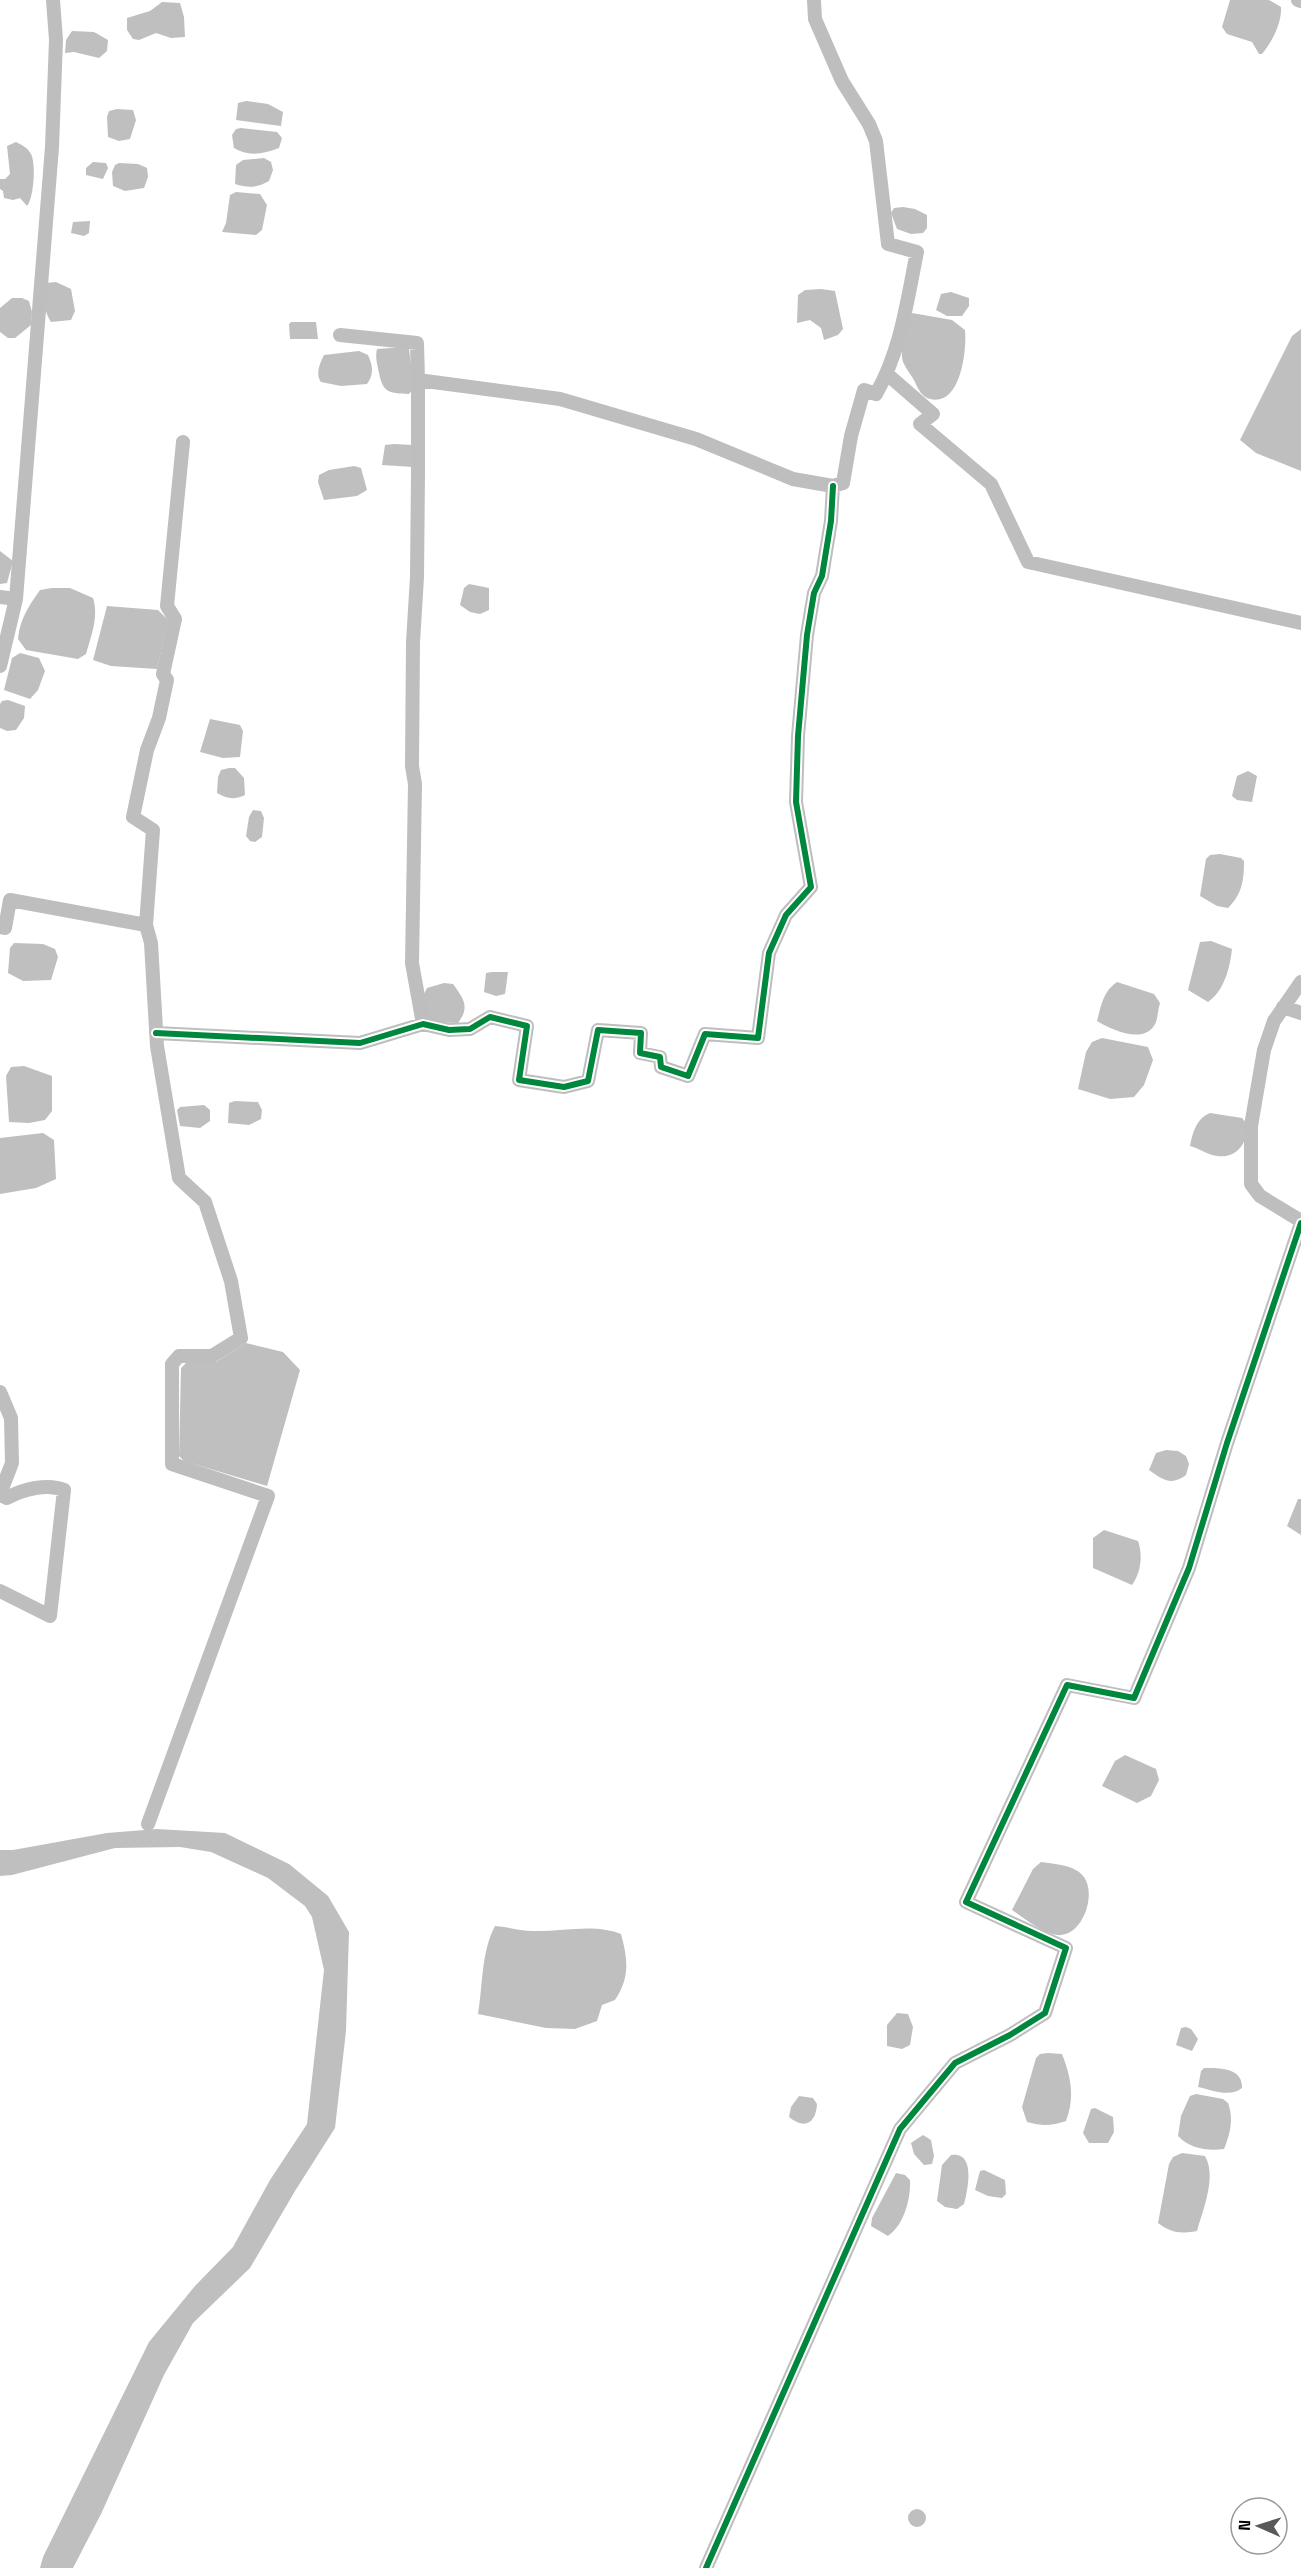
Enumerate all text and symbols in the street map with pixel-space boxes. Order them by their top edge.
north arrow [1229,2496,1289,2556]
text: N [1234,2519,1255,2531]

